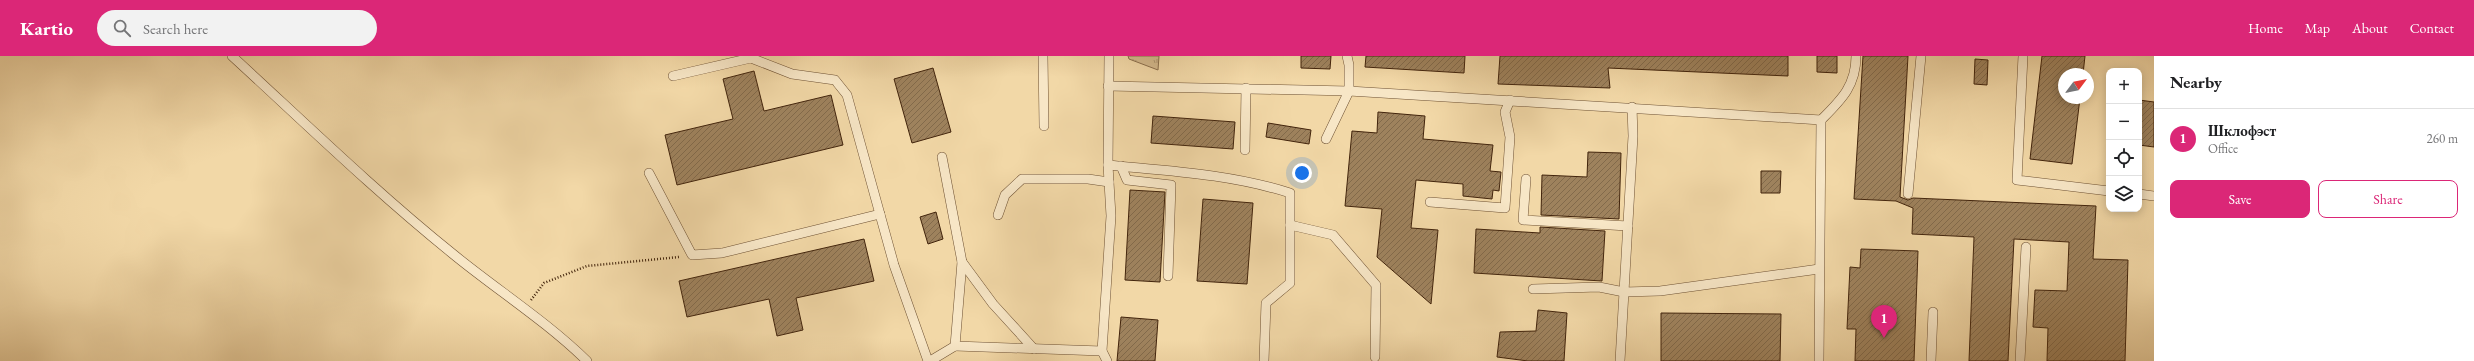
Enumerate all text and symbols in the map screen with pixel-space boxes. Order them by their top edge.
search box [97,10,377,46]
text: Kartio [20,16,73,41]
icon: search [111,17,133,39]
text: Search here [143,19,208,38]
text: Home [2248,19,2283,37]
text: Map [2305,19,2330,37]
text: About [2352,19,2388,37]
text: Contact [2410,19,2454,37]
north arrow [2058,68,2094,104]
map controls [2106,68,2142,212]
button: + [2106,68,2142,104]
text: Nearby [2170,71,2222,93]
button: − [2106,104,2142,140]
text: Шклофэст [2208,121,2276,140]
text: 1 [2180,130,2186,147]
text: 260 m [2427,130,2458,147]
button: locate [2106,140,2142,176]
text: Office [2208,140,2238,157]
your location [1292,163,1312,183]
button: layers [2106,176,2142,212]
button: Save [2170,180,2310,218]
button: Share [2318,180,2458,218]
pin: 1 [1871,305,1897,338]

